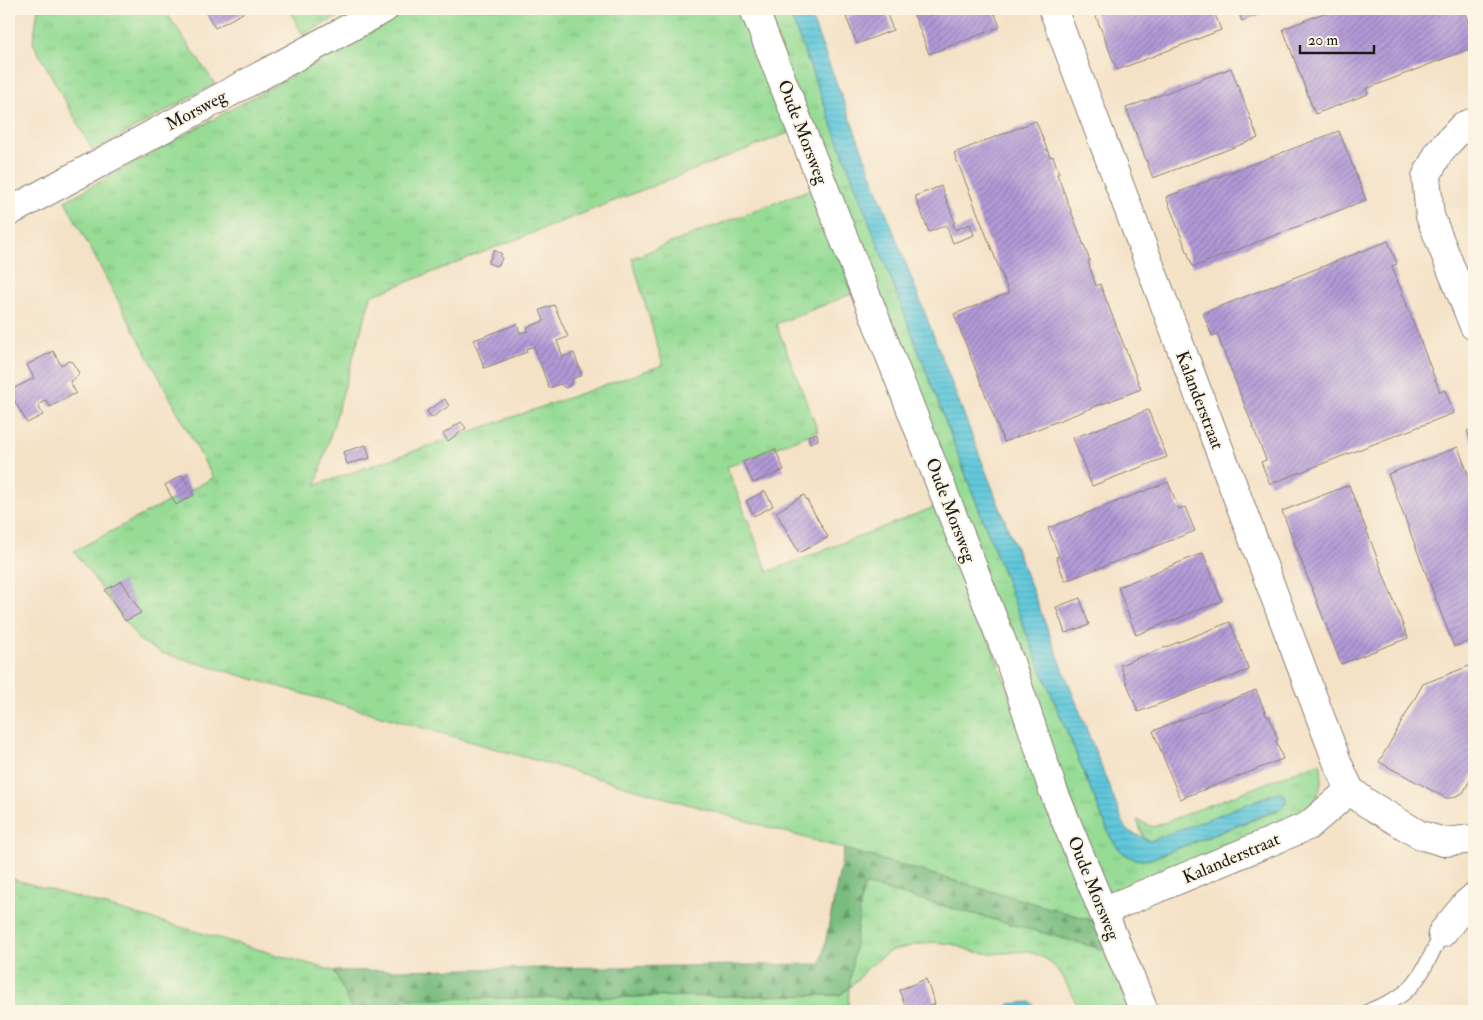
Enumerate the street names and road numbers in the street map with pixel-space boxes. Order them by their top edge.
street label: Oude Morsweg [772,77,833,189]
street label: Morsweg [162,84,232,136]
street label: Kalanderstraat [1170,348,1229,453]
street label: Oude Morsweg [920,455,981,567]
street label: Kalanderstraat [1179,828,1284,889]
street label: Oude Morsweg [1062,833,1125,945]

